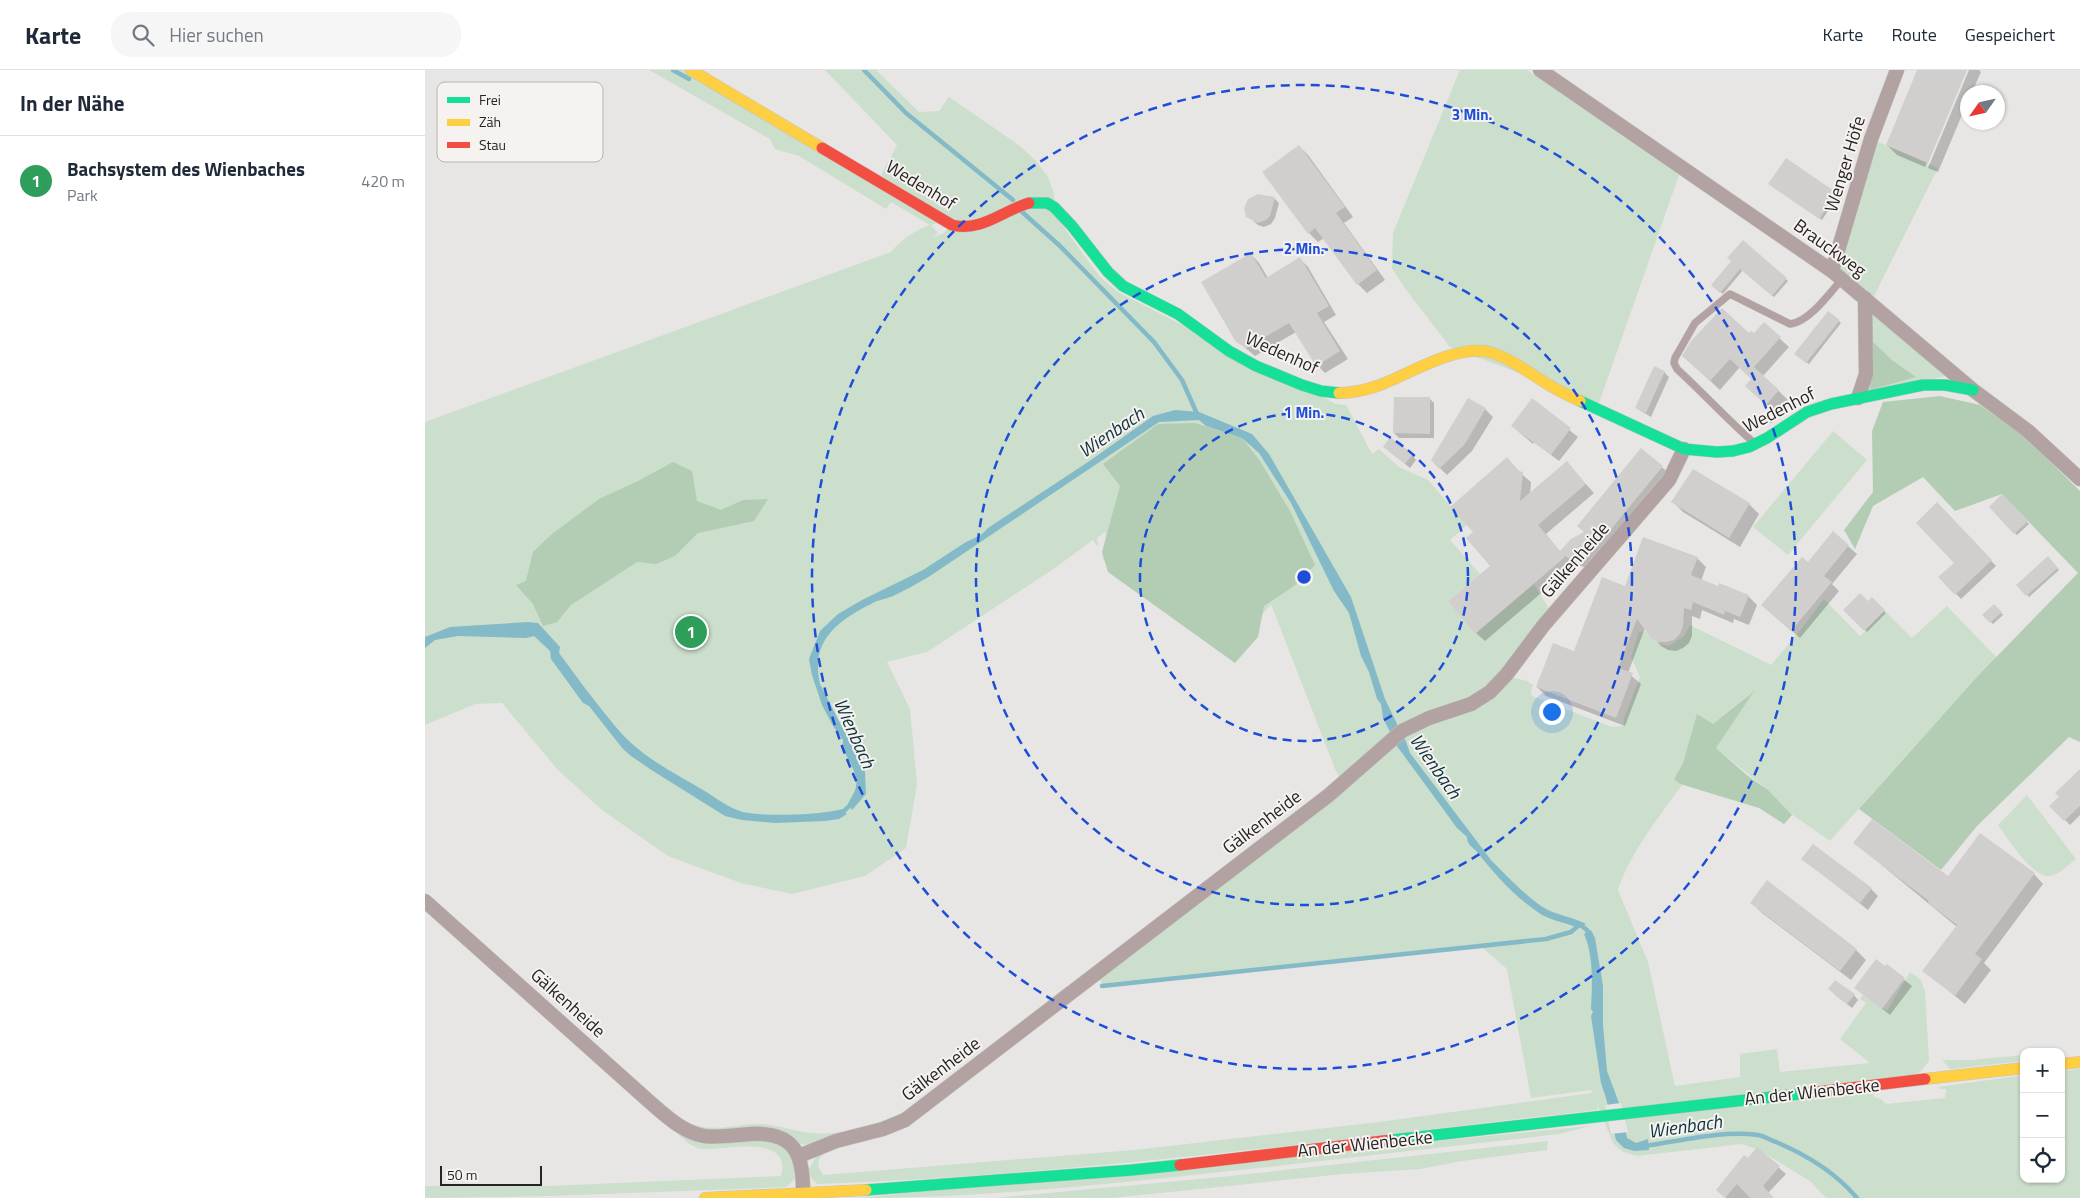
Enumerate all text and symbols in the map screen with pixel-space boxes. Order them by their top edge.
search box [111,12,461,57]
text: Karte [25,17,81,53]
text: Hier suchen [169,20,264,49]
icon: search [129,21,157,49]
text: Karte [1822,21,1863,48]
text: Route [1891,21,1937,48]
text: Gespeichert [1965,21,2055,48]
legend [437,82,603,162]
north arrow [1960,85,2005,130]
text: In der Nähe [20,87,125,119]
text: Frei [479,89,501,110]
text: 3 Min. [1452,103,1492,126]
text: Zäh [479,111,501,132]
street label: Wenger Höfe [1817,112,1872,215]
text: Stau [479,134,506,155]
street label: Wedenhof [881,153,962,216]
text: Bachsystem des Wienbaches [67,154,305,183]
text: 1 [32,169,40,193]
text: 420 m [361,169,405,193]
text: Park [67,183,98,207]
street label: Brauckweg [1788,212,1872,283]
text: 2 Min. [1284,237,1324,260]
street label: Wedenhof [1241,324,1323,381]
street label: Wedenhof [1738,380,1820,439]
water label: Wienbach [1072,399,1150,464]
text: 1 Min. [1284,401,1324,424]
street label: Gälkenheide [1534,516,1615,604]
centre of rings [1295,568,1313,586]
pin: 1 [675,613,707,651]
water label: Wienbach [827,693,884,773]
your location [1539,699,1565,725]
water label: Wienbach [1403,727,1470,805]
street label: Gälkenheide [1217,783,1307,860]
street label: Gälkenheide [525,962,612,1044]
street label: Gälkenheide [896,1030,986,1107]
map controls [2020,1048,2065,1183]
button: + [2020,1048,2065,1093]
street label: An der Wienbecke [1743,1071,1881,1112]
button: − [2020,1093,2065,1138]
water label: Wienbach [1646,1106,1724,1145]
street label: An der Wienbecke [1296,1123,1434,1164]
button: locate [2020,1138,2065,1183]
scale bar [440,1163,543,1186]
text: 50 m [447,1164,477,1185]

